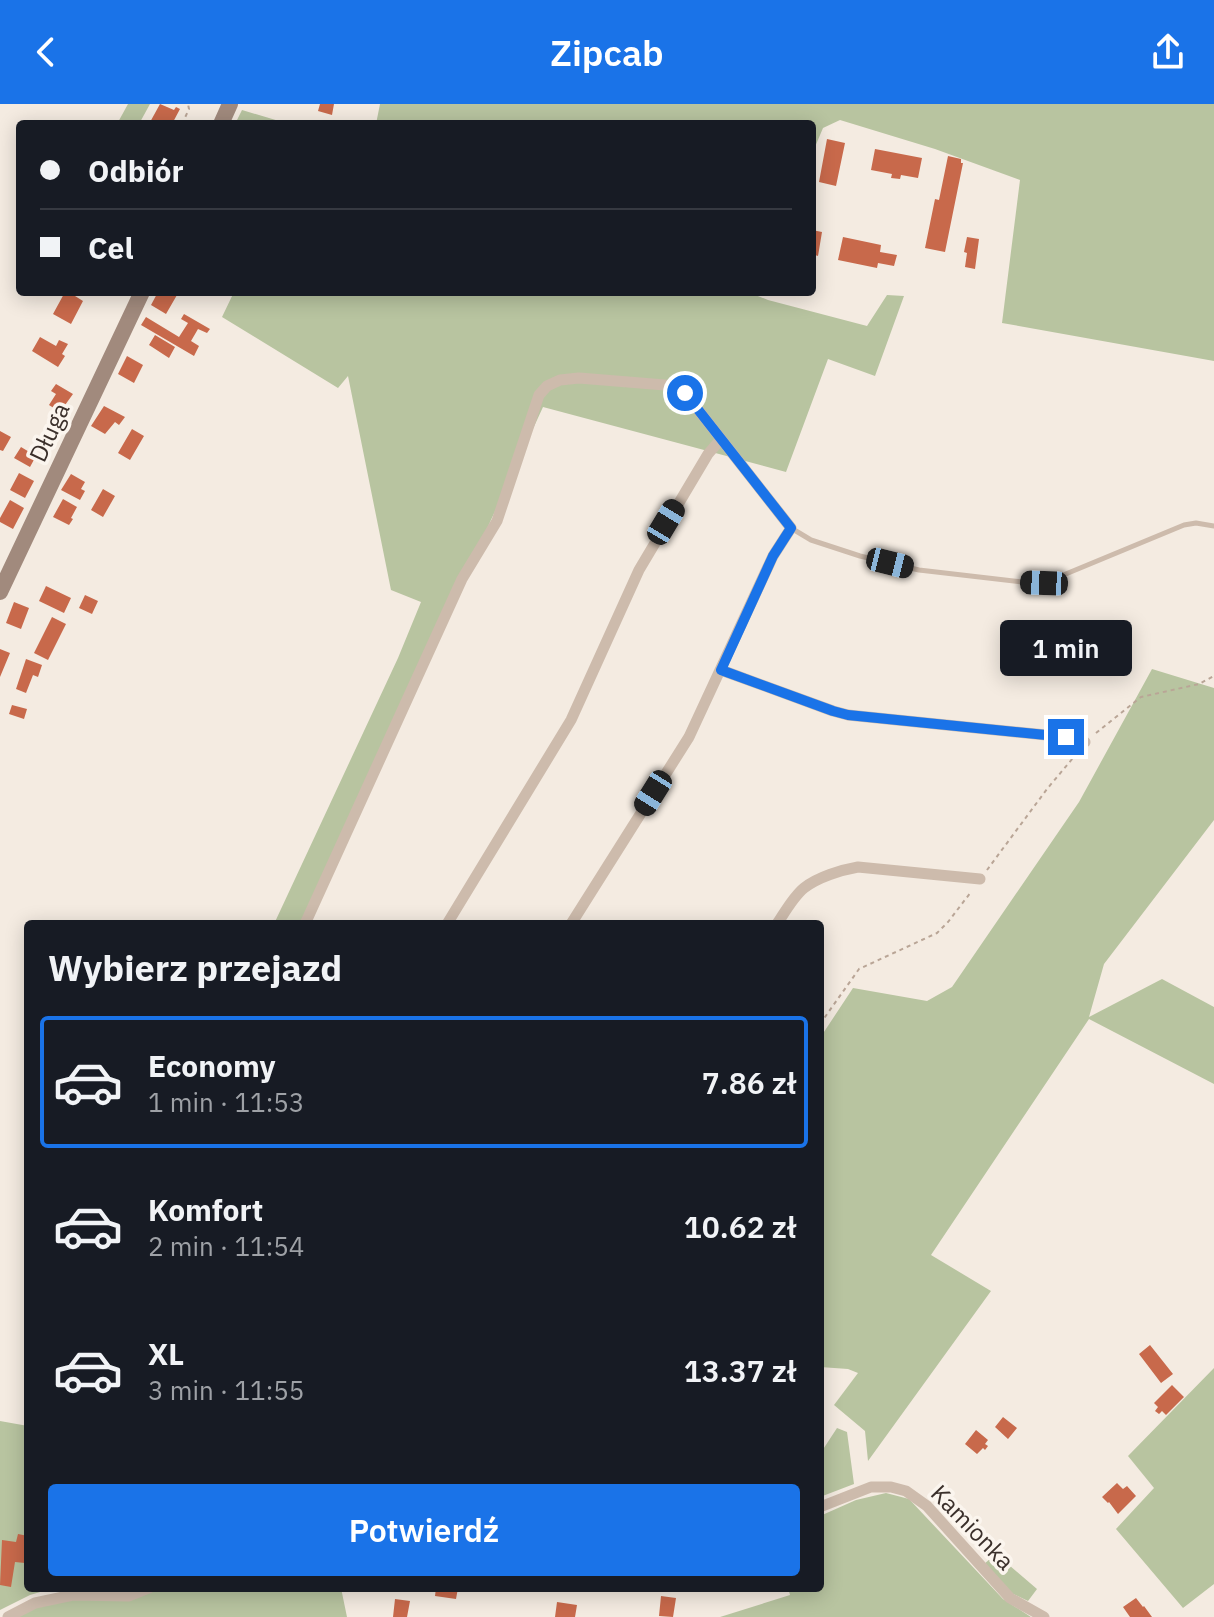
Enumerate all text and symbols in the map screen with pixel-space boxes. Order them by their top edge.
text: Zipcab [550,29,664,76]
icon: back [24,30,68,74]
icon: share [1146,30,1190,74]
text: Odbiór [88,151,184,190]
text: Cel [88,228,133,267]
route start [667,375,703,411]
street label: Długa [21,397,77,467]
car [643,495,689,549]
car [864,546,916,580]
car [1020,570,1068,596]
callout: 1 min [1000,621,1132,677]
text: 1 min [1032,631,1100,665]
route end [1048,719,1084,755]
car [630,766,676,820]
text: Wybierz przejazd [48,944,342,991]
icon: car [52,1046,124,1118]
text: Economy [148,1046,276,1085]
text: 7.86 zł [702,1063,796,1102]
text: 1 min · 11:53 [148,1085,304,1119]
icon: car [52,1190,124,1262]
text: Komfort [148,1190,263,1229]
text: 10.62 zł [684,1207,796,1246]
text: 2 min · 11:54 [148,1229,304,1263]
icon: car [52,1334,124,1406]
text: XL [148,1334,184,1373]
text: 13.37 zł [684,1351,796,1390]
text: 3 min · 11:55 [148,1373,304,1407]
street label: Kamionka [924,1477,1022,1577]
button: Potwierdź [48,1484,800,1576]

